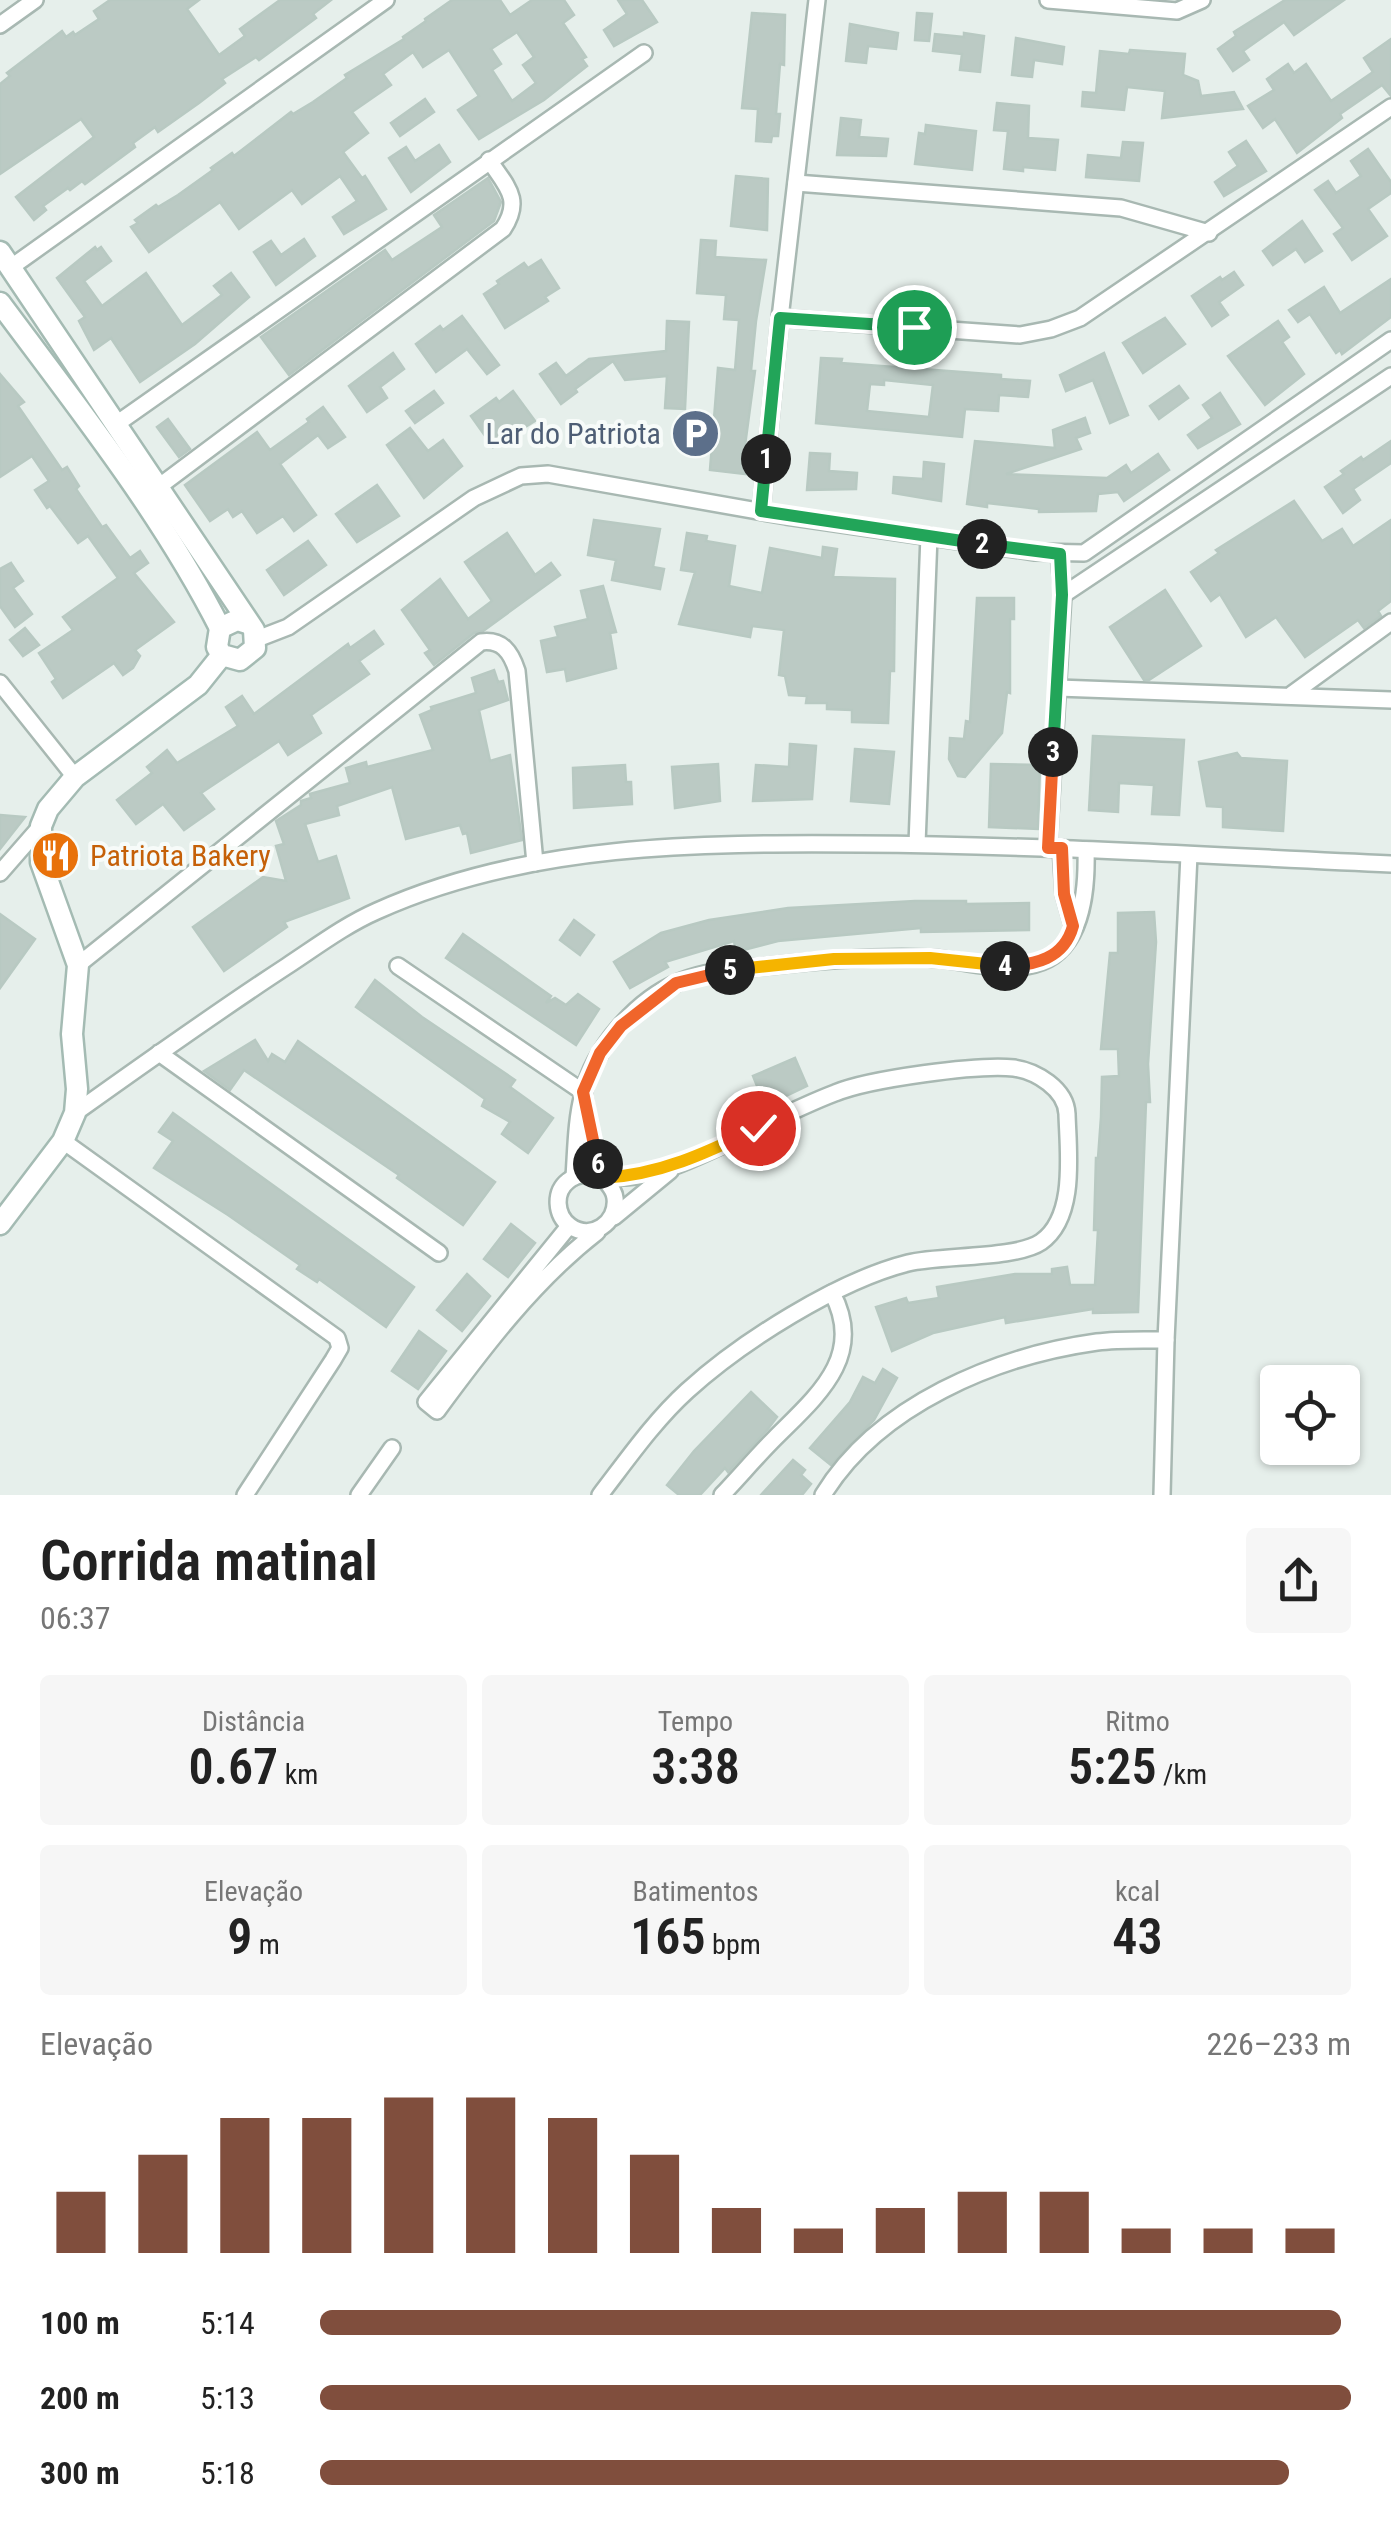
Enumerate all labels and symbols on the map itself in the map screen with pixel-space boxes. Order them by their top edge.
pin [872,285,957,370]
parking icon: Lar do Patriota [670,407,722,459]
place label: Lar do Patriota [485,416,661,451]
pin: 1 [741,434,791,484]
pin: 2 [957,519,1007,569]
pin: 3 [1028,727,1078,777]
restaurant icon: Patriota Bakery [29,829,81,881]
place label: Patriota Bakery [90,838,271,873]
pin: 4 [980,941,1030,991]
pin: 5 [705,945,755,995]
pin [716,1086,801,1171]
pin: 6 [573,1139,623,1189]

